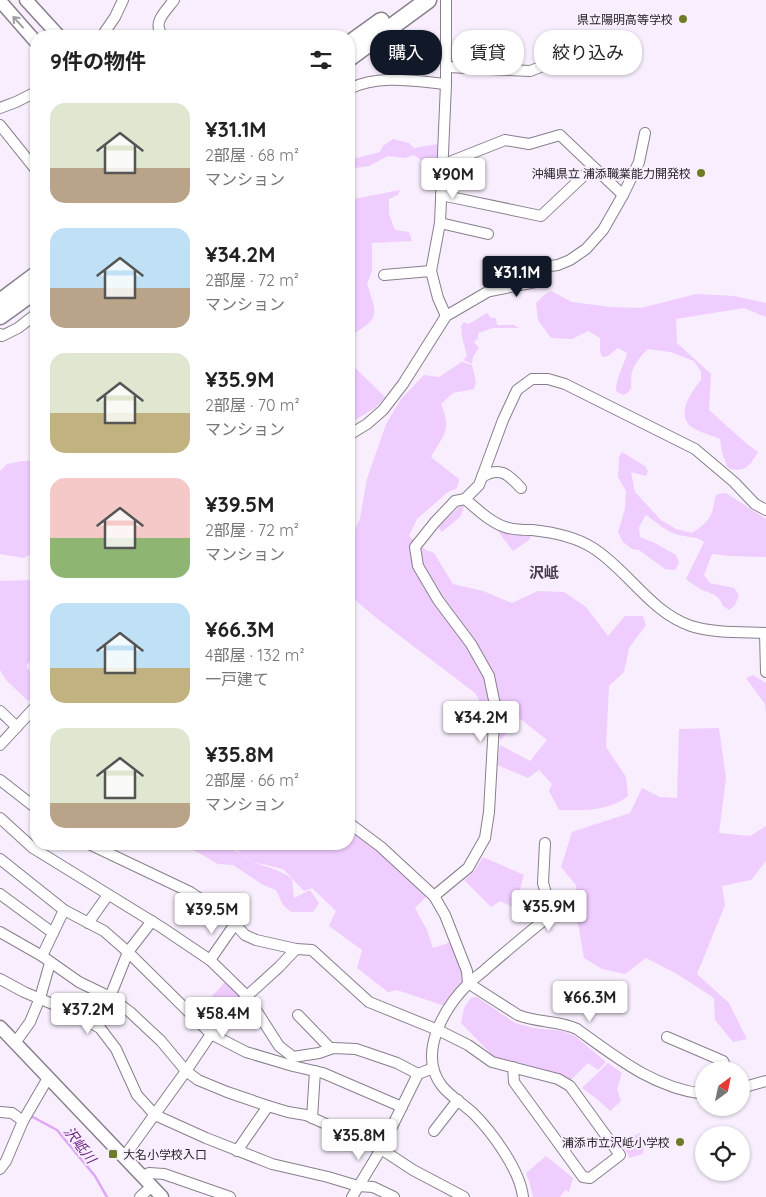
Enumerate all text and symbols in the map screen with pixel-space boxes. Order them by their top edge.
place label: 県立陽明高等学校 [577,12,673,27]
marker: 県立陽明高等学校 [677,13,689,25]
one-way arrow [12,15,24,28]
chip: 購入 [370,30,442,75]
chip: 賃貸 [452,30,524,75]
chip: 絞り込み [534,30,642,75]
icon: filters [307,46,335,74]
text: 9件の物件 [50,48,146,74]
text: ¥31.1M [205,116,267,142]
icon: home [90,123,150,183]
text: 2部屋 · 68 m² [205,145,299,165]
pin: ¥90M [423,158,483,200]
text: ¥90M [432,164,474,184]
place label: 沖縄県立 浦添職業能力開発校 [532,166,691,181]
marker: 沖縄県立 浦添職業能力開発校 [695,167,707,179]
text: マンション [205,169,285,189]
text: ¥34.2M [205,241,276,267]
icon: home [90,248,150,308]
pin: ¥31.1M [476,256,558,298]
text: ¥31.1M [494,262,540,282]
text: 2部屋 · 72 m² [205,270,299,290]
text: マンション [205,294,285,314]
text: ¥35.9M [205,366,274,392]
icon: home [90,373,150,433]
text: 2部屋 · 70 m² [205,395,299,415]
text: マンション [205,419,285,439]
text: ¥39.5M [205,491,274,517]
icon: home [90,498,150,558]
text: 2部屋 · 72 m² [205,520,299,540]
text: マンション [205,544,285,564]
district label: 沢岻 [529,563,559,582]
text: ¥66.3M [205,616,274,642]
icon: home [90,623,150,683]
text: 4部屋 · 132 m² [205,645,305,665]
text: 一戸建て [205,669,269,689]
pin: ¥34.2M [440,700,522,743]
text: ¥34.2M [454,707,508,727]
text: ¥35.8M [205,741,274,767]
icon: home [90,748,150,808]
text: 2部屋 · 66 m² [205,770,299,790]
text: マンション [205,794,285,814]
pin: ¥35.9M [508,890,590,932]
pin: ¥39.5M [171,892,253,935]
text: ¥35.9M [523,896,575,916]
text: ¥39.5M [186,899,238,919]
pin: ¥66.3M [549,980,631,1023]
text: ¥66.3M [564,987,616,1007]
pin: ¥37.2M [47,992,129,1035]
pin: ¥58.4M [182,996,264,1039]
text: ¥37.2M [62,999,114,1019]
text: ¥58.4M [196,1003,250,1023]
north arrow [695,1061,750,1116]
map controls [695,1061,750,1181]
pin: ¥35.8M [318,1118,400,1161]
water label: 沢岻川 [60,1123,101,1169]
text: ¥35.8M [333,1125,385,1145]
button: locate [695,1126,750,1181]
place label: 浦添市立沢岻小学校 [562,1135,670,1150]
marker: 浦添市立沢岻小学校 [674,1136,686,1148]
place label: 大名小学校入口 [123,1147,207,1162]
marker: 大名小学校入口 [107,1148,119,1160]

